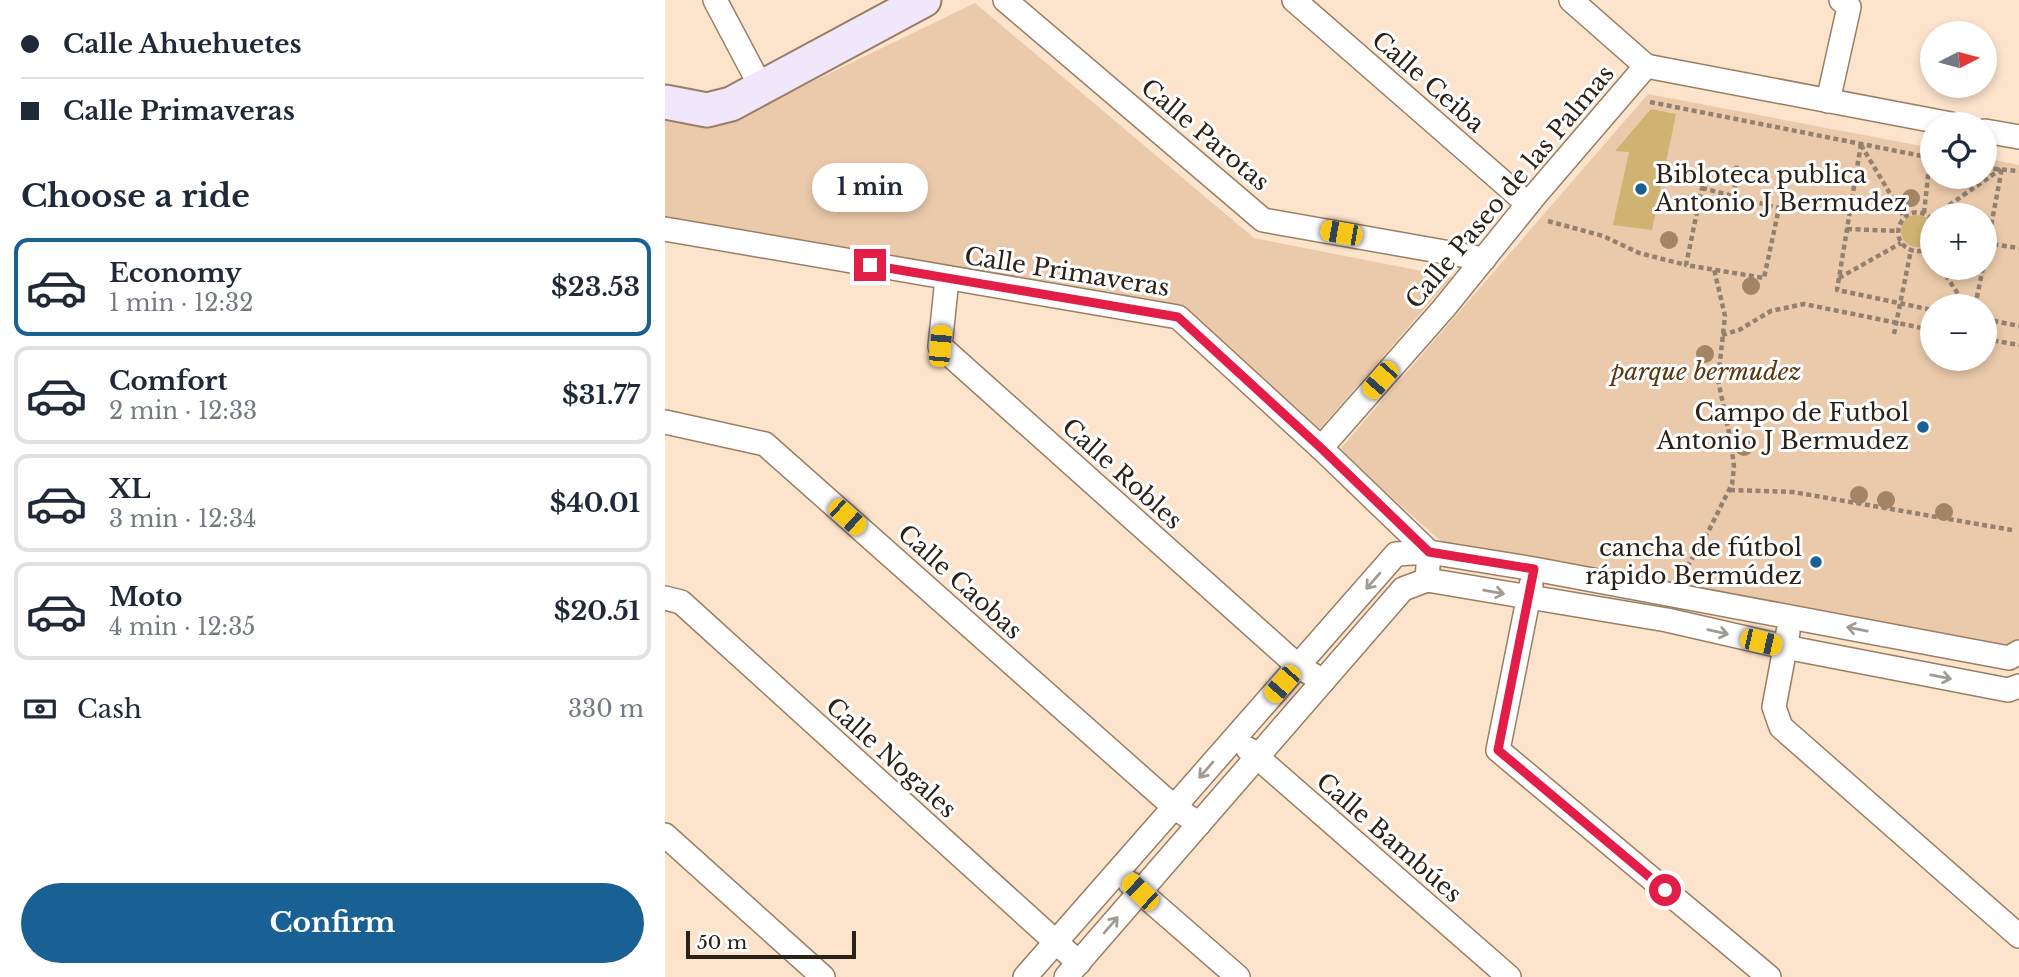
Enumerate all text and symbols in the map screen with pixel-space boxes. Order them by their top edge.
north arrow [1920,21,1997,98]
map controls [1920,21,1997,371]
street label: Calle Ceiba [1366,25,1491,139]
text: Calle Ahuehuetes [63,28,302,60]
street label: Calle Paseo de las Palmas [1399,59,1620,314]
street label: Calle Parotas [1135,73,1275,197]
text: Calle Primaveras [63,95,295,127]
button: locate [1920,112,1997,189]
place label: Bibloteca publica Antonio J Bermudez [1654,160,1907,217]
callout: 1 min [812,163,928,212]
text: 1 min [837,173,903,201]
text: Choose a ride [21,176,250,216]
marker: Bibloteca publica Antonio J Bermudez [1633,181,1649,197]
button: + [1920,203,1997,280]
car [1319,219,1364,247]
street label: Calle Primaveras [963,241,1172,302]
route end [854,249,886,281]
icon: car [25,256,88,319]
text: Economy [109,257,242,289]
text: $23.53 [551,271,640,303]
text: 1 min · 12:32 [109,289,253,317]
button: − [1920,294,1997,371]
car [928,324,953,368]
car [1359,357,1402,403]
park label: parque bermudez [1608,357,1801,386]
icon: car [25,364,88,427]
text: Comfort [109,365,227,397]
text: $31.77 [562,379,640,411]
text: 2 min · 12:33 [109,397,257,425]
place label: Campo de Futbol Antonio J Bermudez [1656,398,1909,455]
street label: Calle Robles [1056,412,1188,535]
marker: Campo de Futbol Antonio J Bermudez [1915,419,1931,435]
icon: car [25,472,88,535]
text: XL [109,473,151,505]
text: $40.01 [550,487,640,519]
car [825,495,870,539]
text: 3 min · 12:34 [109,505,257,533]
street label: Calle Caobas [892,518,1028,645]
place label: cancha de fútbol rápido Bermúdez [1585,533,1802,590]
marker: cancha de fútbol rápido Bermúdez [1808,554,1824,570]
one-way arrow [1364,572,1381,589]
icon: car [25,580,88,643]
text: Moto [109,581,182,613]
one-way arrow [1482,585,1505,599]
text: $20.51 [554,595,640,627]
text: 4 min · 12:35 [109,613,255,641]
one-way arrow [1846,621,1869,635]
one-way arrow [1706,626,1729,639]
car [1739,627,1784,657]
car [1261,661,1304,707]
one-way arrow [1929,671,1952,684]
icon: cash [21,690,59,728]
street label: Calle Nogales [820,691,963,824]
text: Cash [77,693,142,725]
text: 330 m [568,695,644,723]
one-way arrow [1199,761,1215,779]
street label: Calle Bambúes [1311,767,1468,908]
car [1118,870,1163,914]
route start [1649,874,1681,906]
button: Confirm [21,883,644,963]
one-way arrow [1103,917,1119,935]
scale bar [686,928,856,960]
text: 50 m [697,931,747,954]

